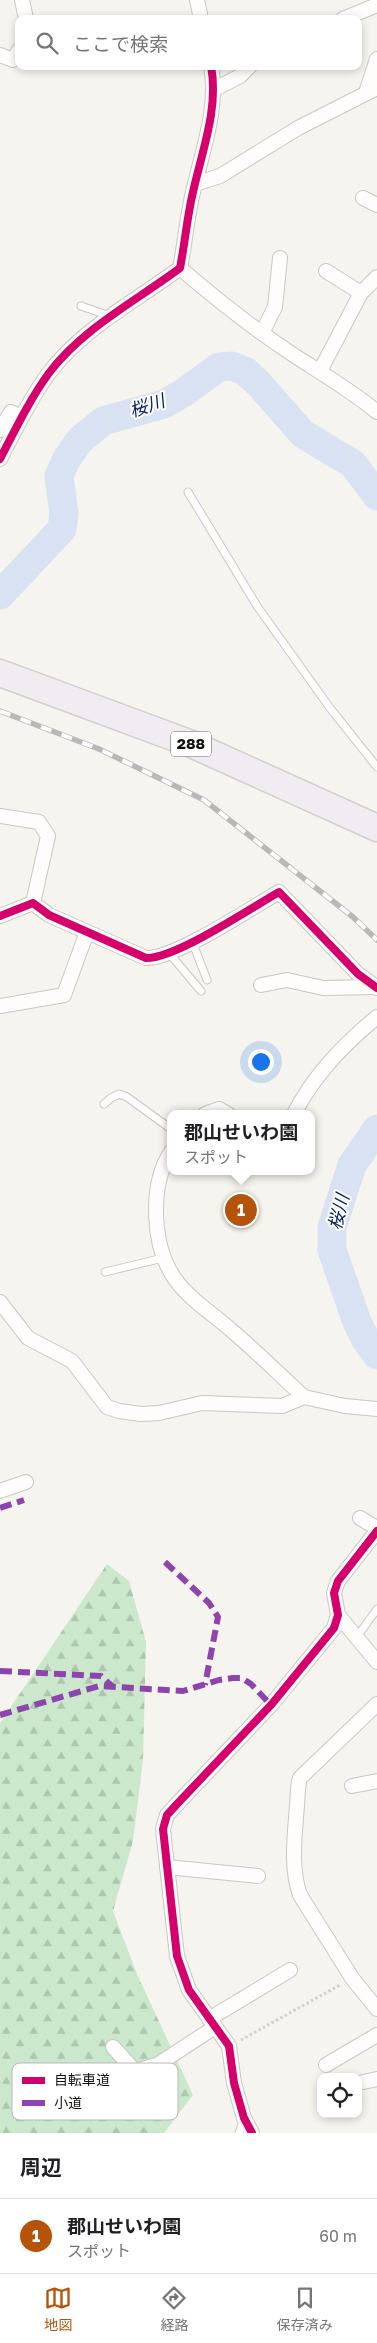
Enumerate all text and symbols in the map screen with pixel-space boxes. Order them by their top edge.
search box [15,15,362,70]
icon: search [33,29,61,57]
text: ここで検索 [73,32,168,55]
water label: 桜川 [126,388,169,421]
road number: 288 [171,732,211,756]
your location [248,1049,274,1075]
popup [167,1110,315,1175]
text: 郡山せいわ園 [184,1120,298,1143]
text: スポット [184,1147,248,1167]
water label: 桜川 [323,1190,354,1232]
pin: 1 [225,1191,257,1229]
legend [12,2063,178,2120]
text: 自転車道 [54,2071,110,2088]
map controls [317,2073,362,2118]
button: locate [317,2073,362,2118]
text: 小道 [54,2094,82,2111]
text: 周辺 [20,2154,62,2180]
text: 郡山せいわ園 [67,2214,181,2237]
text: 1 [32,2226,40,2246]
text: 60 m [319,2226,357,2246]
text: スポット [67,2241,131,2261]
tab: 地図 [44,2284,72,2334]
tab: 経路 [160,2284,188,2334]
tab: 保存済み [277,2284,333,2334]

